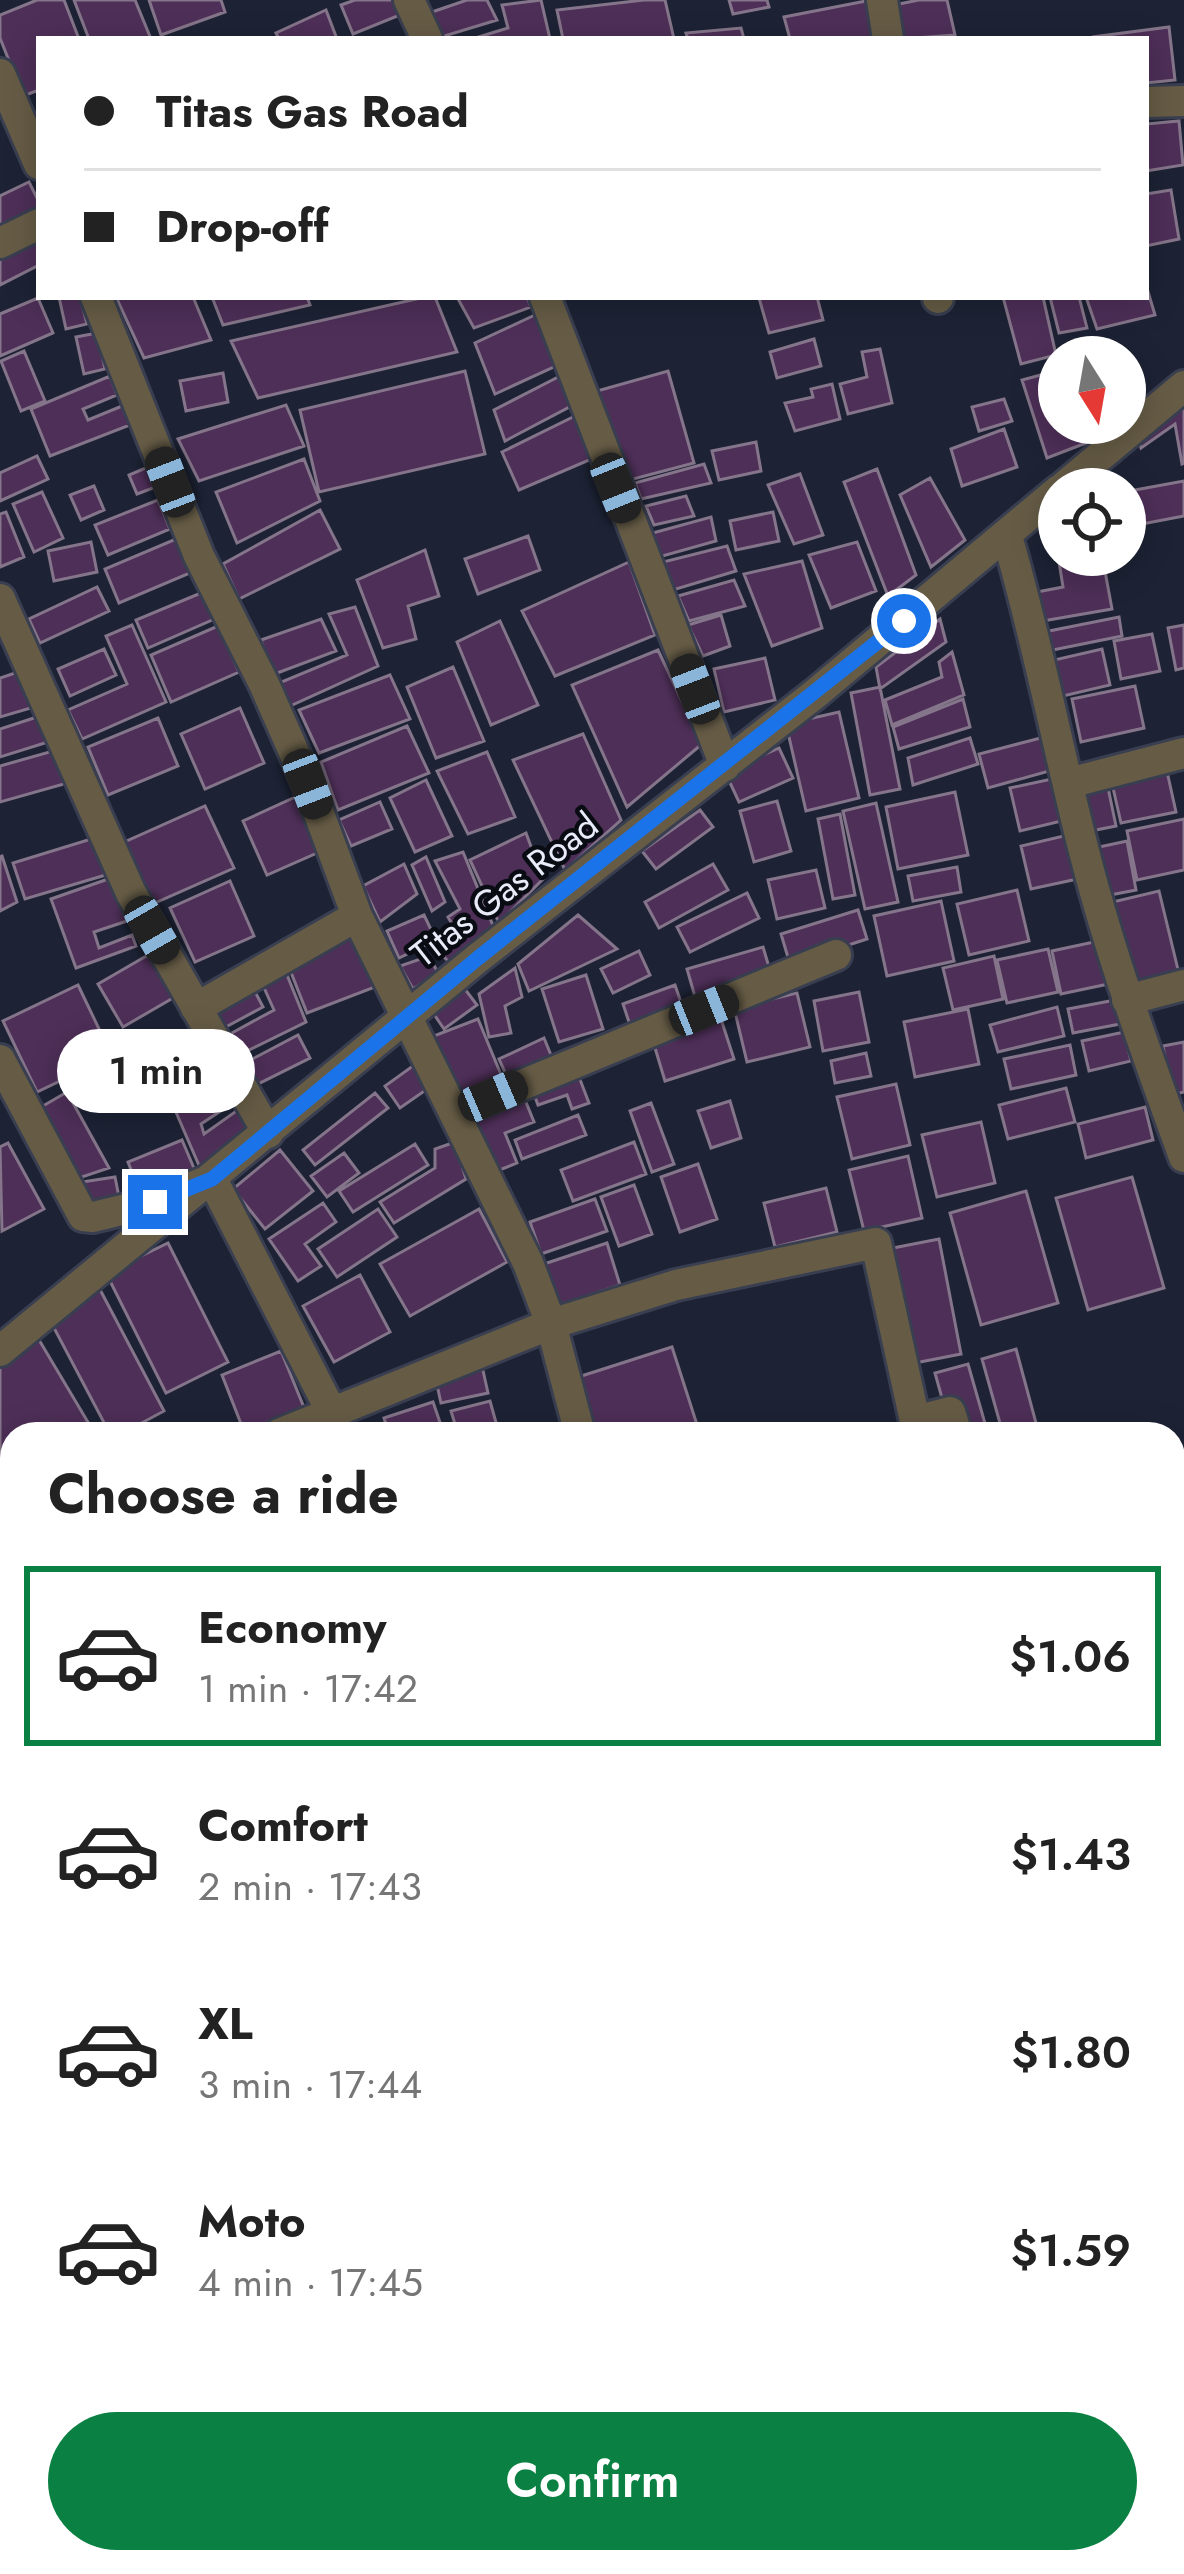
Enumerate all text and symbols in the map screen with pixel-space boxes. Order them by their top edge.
text: Titas Gas Road [156,79,469,144]
text: Drop-off [156,194,329,259]
north arrow [1038,336,1146,444]
map controls [1038,336,1146,576]
car [140,442,200,522]
car [586,448,646,528]
button: locate [1038,468,1146,576]
route start [877,594,931,648]
car [665,649,725,729]
car [278,744,338,824]
street label: Titas Gas Road [399,799,609,979]
car [118,890,186,970]
car [664,980,744,1040]
callout: 1 min [56,1028,254,1112]
text: 1 min [109,1042,203,1099]
car [453,1065,533,1127]
route end [128,1175,182,1229]
text: Choose a ride [48,1455,399,1533]
text: Economy [198,1595,386,1660]
icon: car [54,1602,162,1710]
text: $1.06 [1010,1624,1131,1689]
text: 1 min · 17:42 [198,1660,418,1717]
text: Comfort [198,1793,368,1858]
icon: car [54,1800,162,1908]
text: $1.43 [1011,1822,1131,1887]
text: 2 min · 17:43 [198,1858,422,1915]
text: XL [198,1991,253,2056]
icon: car [54,1998,162,2106]
text: $1.80 [1011,2020,1131,2085]
text: 3 min · 17:44 [198,2056,422,2113]
text: Moto [198,2189,306,2254]
icon: car [54,2196,162,2304]
text: $1.59 [1011,2218,1131,2283]
text: 4 min · 17:45 [198,2254,423,2311]
button: Confirm [48,2412,1137,2550]

